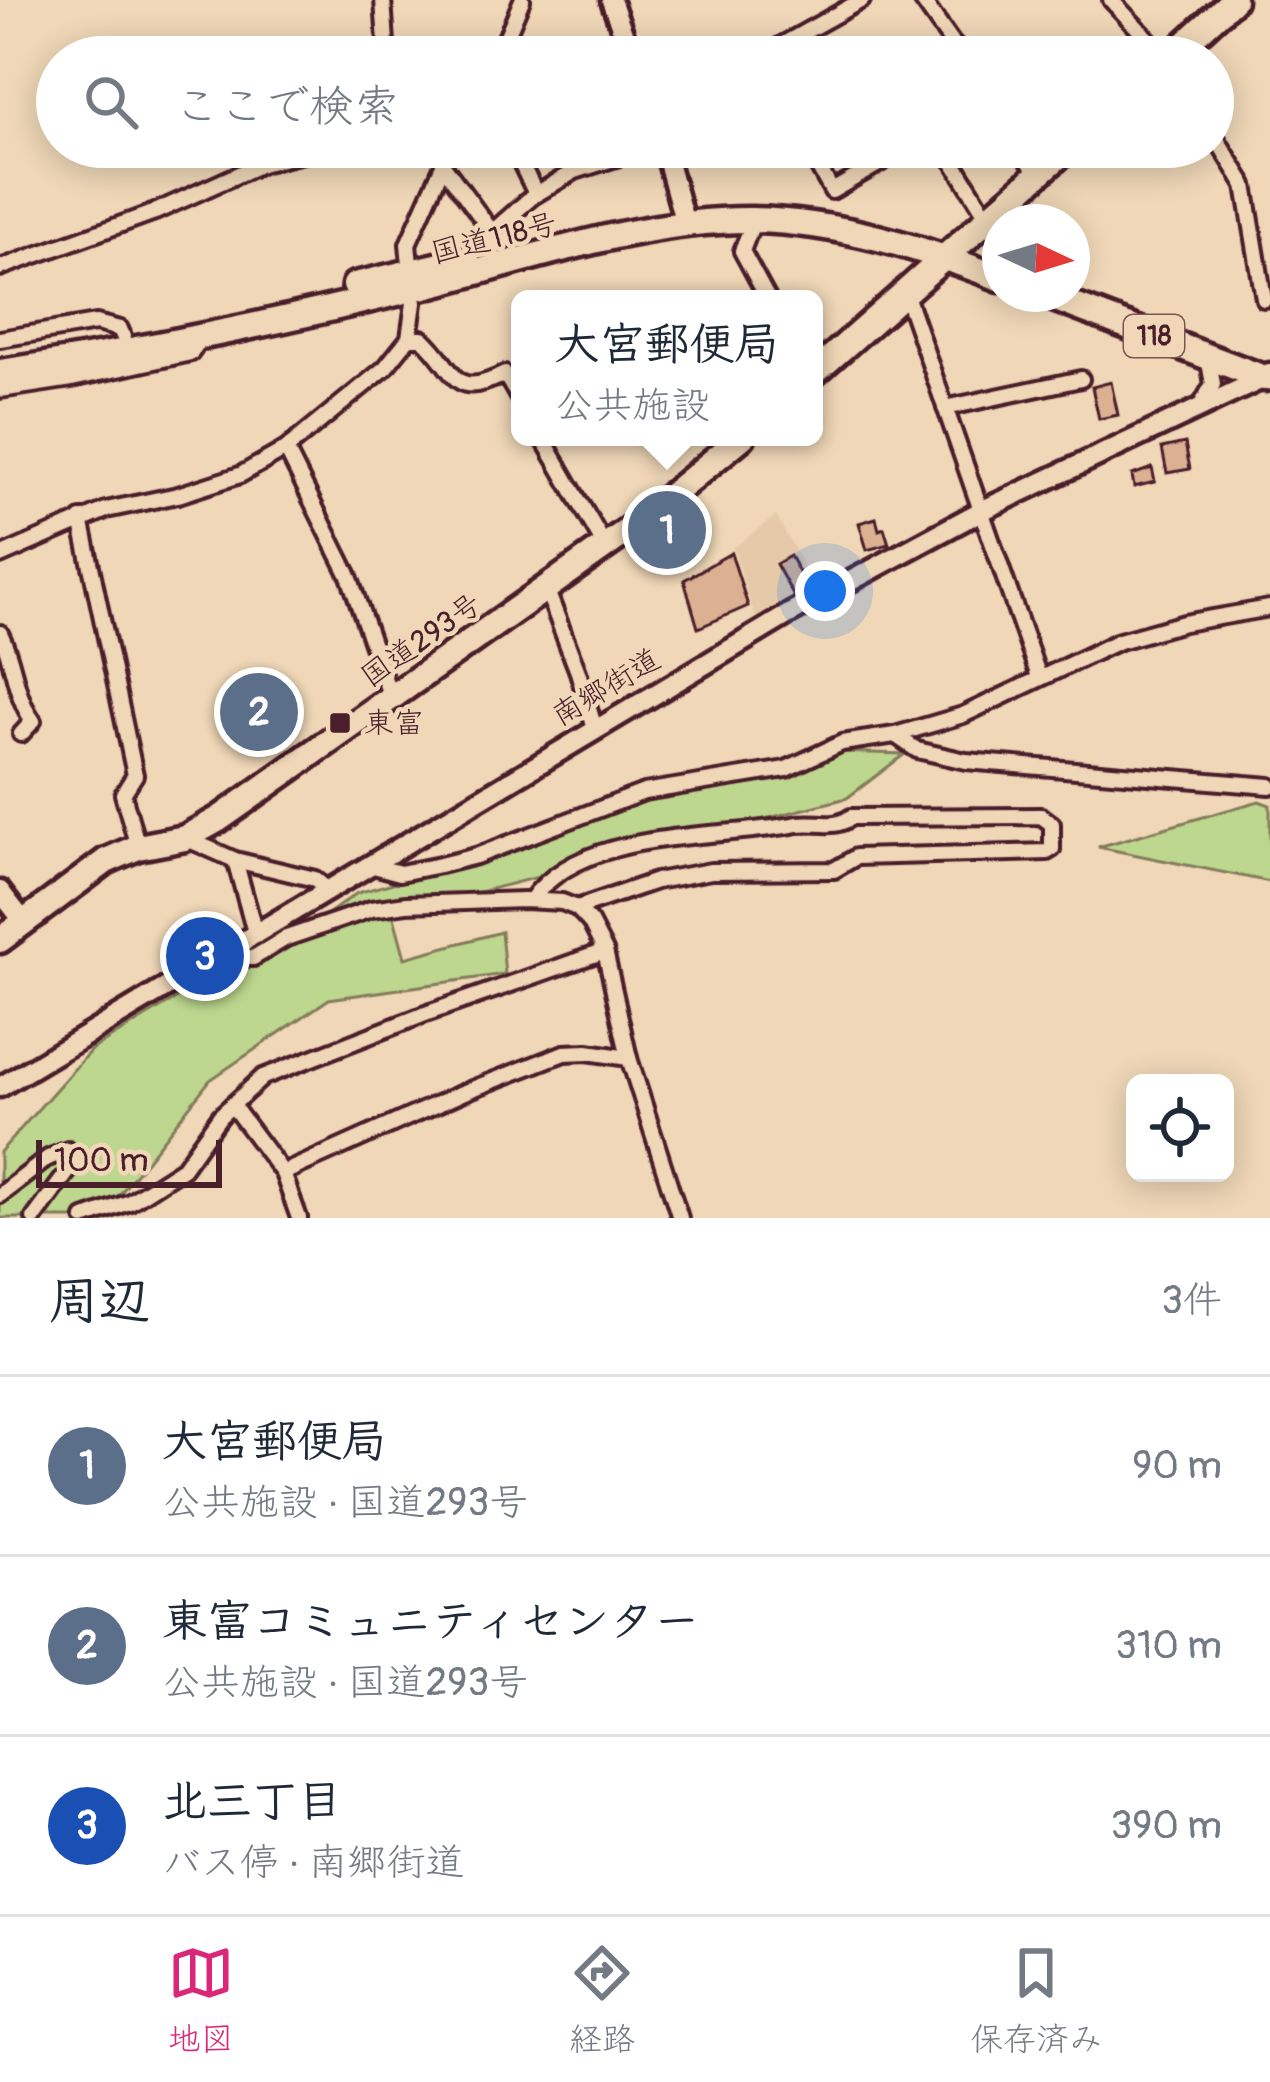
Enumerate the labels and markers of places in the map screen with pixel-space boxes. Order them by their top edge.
pin: 1 [628,485,706,575]
pin: 2 [220,667,298,757]
place label: 東富 [364,705,424,742]
marker: 東富 [327,710,353,736]
pin: 3 [166,911,244,1001]

